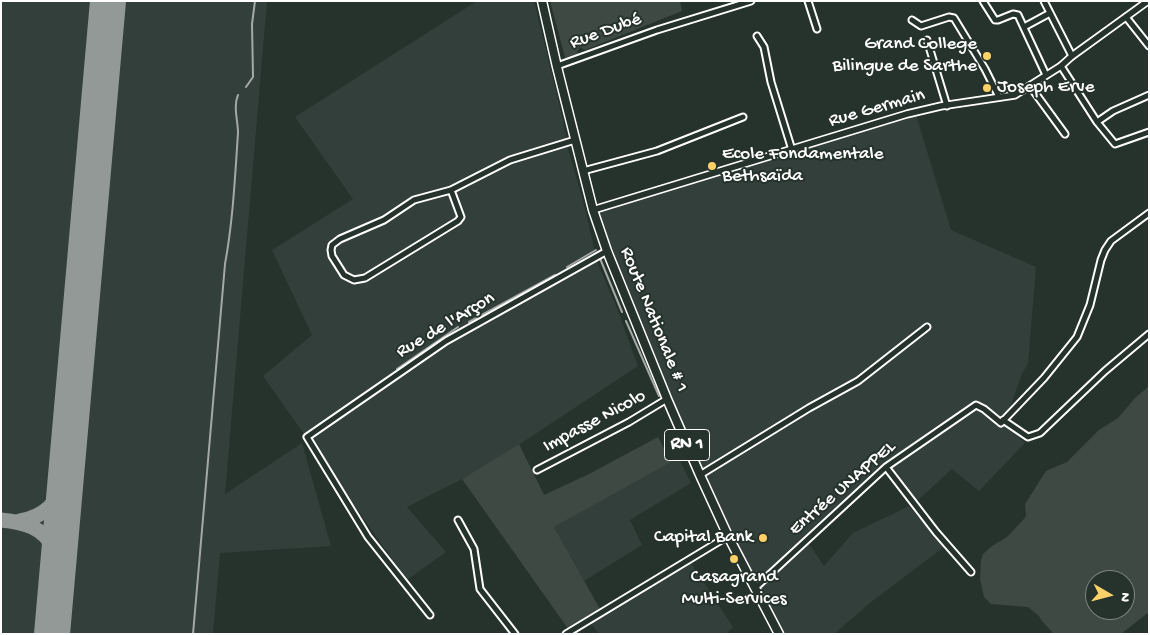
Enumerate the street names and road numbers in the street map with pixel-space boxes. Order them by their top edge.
street label: Rue Dubé [567,9,645,55]
street label: Rue Germain [826,84,928,134]
street label: Route Nationale # 1 [614,244,692,396]
street label: Rue de l'Arçon [393,288,499,364]
street label: Impasse Nicolo [540,385,650,459]
road number: RN 1 [664,430,710,460]
street label: Entrée UNAPPEL [785,437,901,541]

